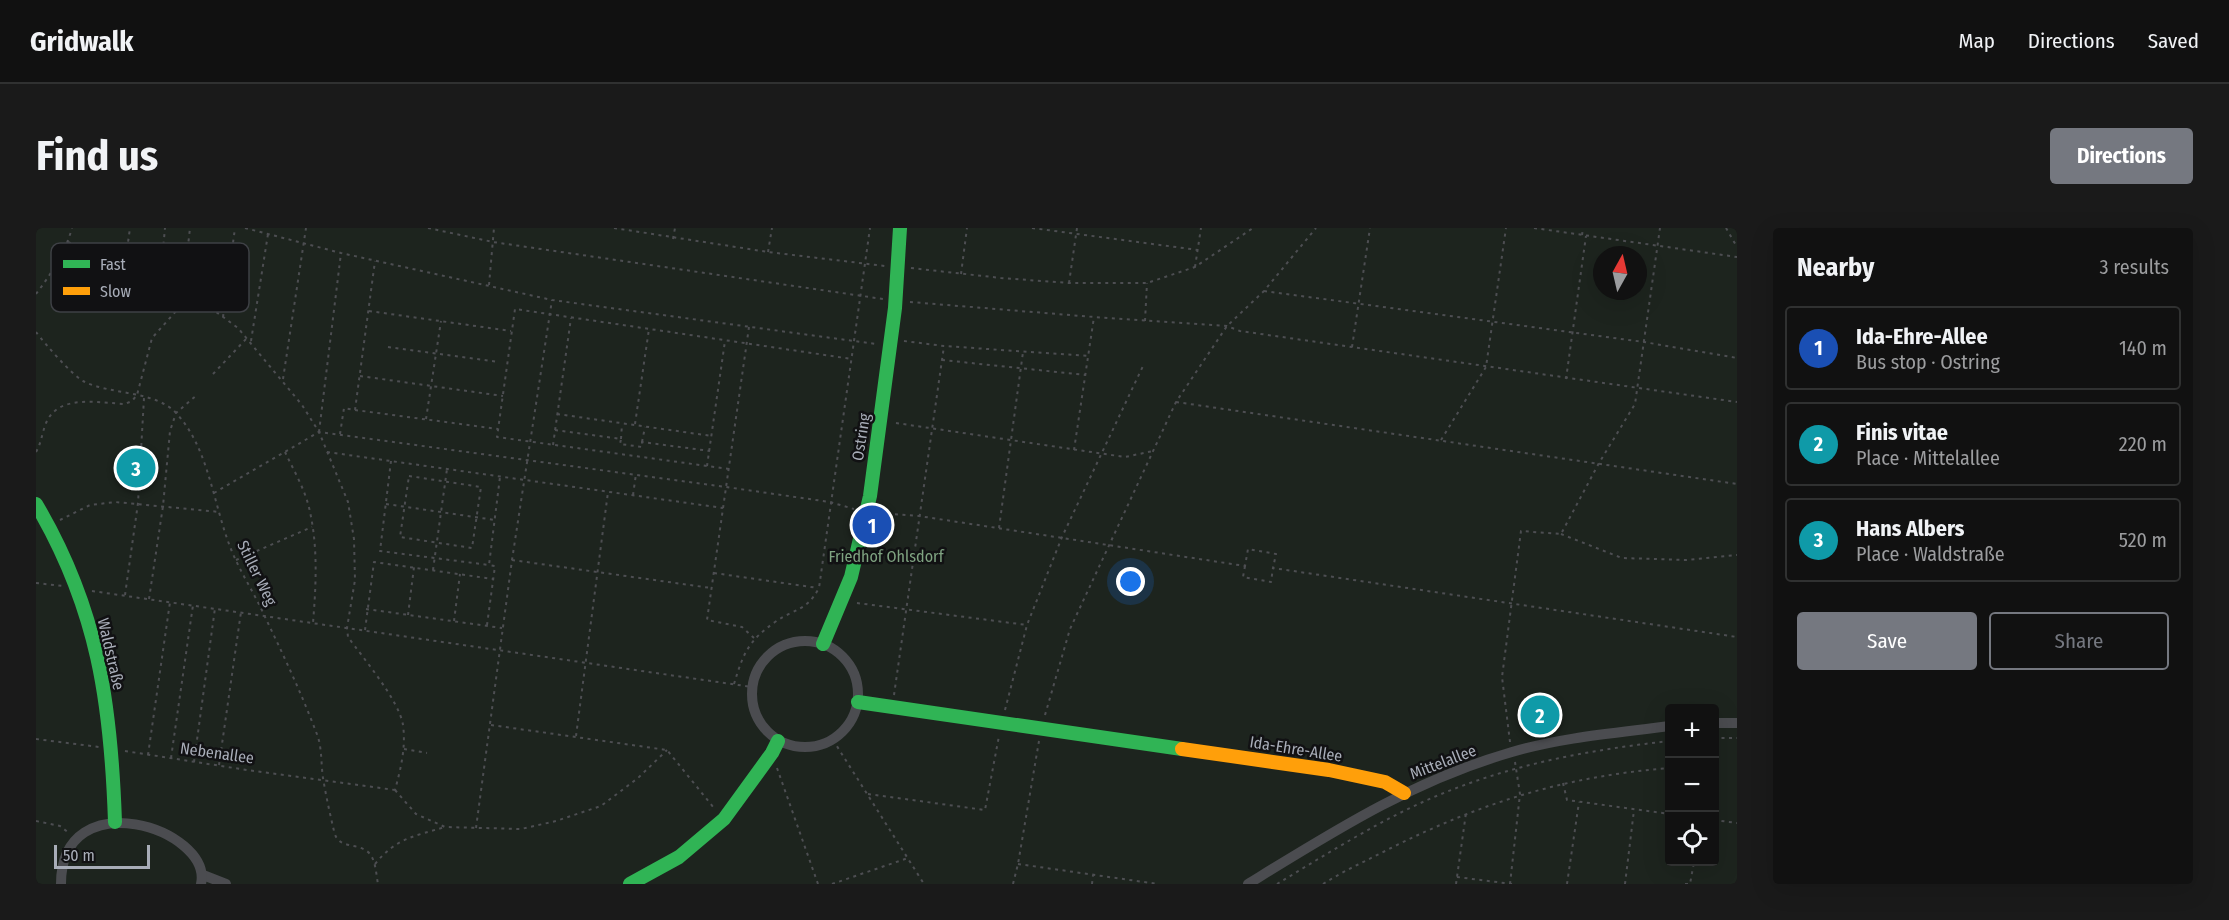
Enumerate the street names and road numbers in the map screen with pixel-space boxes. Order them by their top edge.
street label: Ostring [848,411,874,462]
street label: Stiller Weg [233,537,281,609]
street label: Waldstraße [93,616,129,692]
street label: Ida-Ehre-Allee [1248,732,1344,766]
street label: Nebenallee [179,738,255,768]
street label: Mittelallee [1407,741,1479,783]

